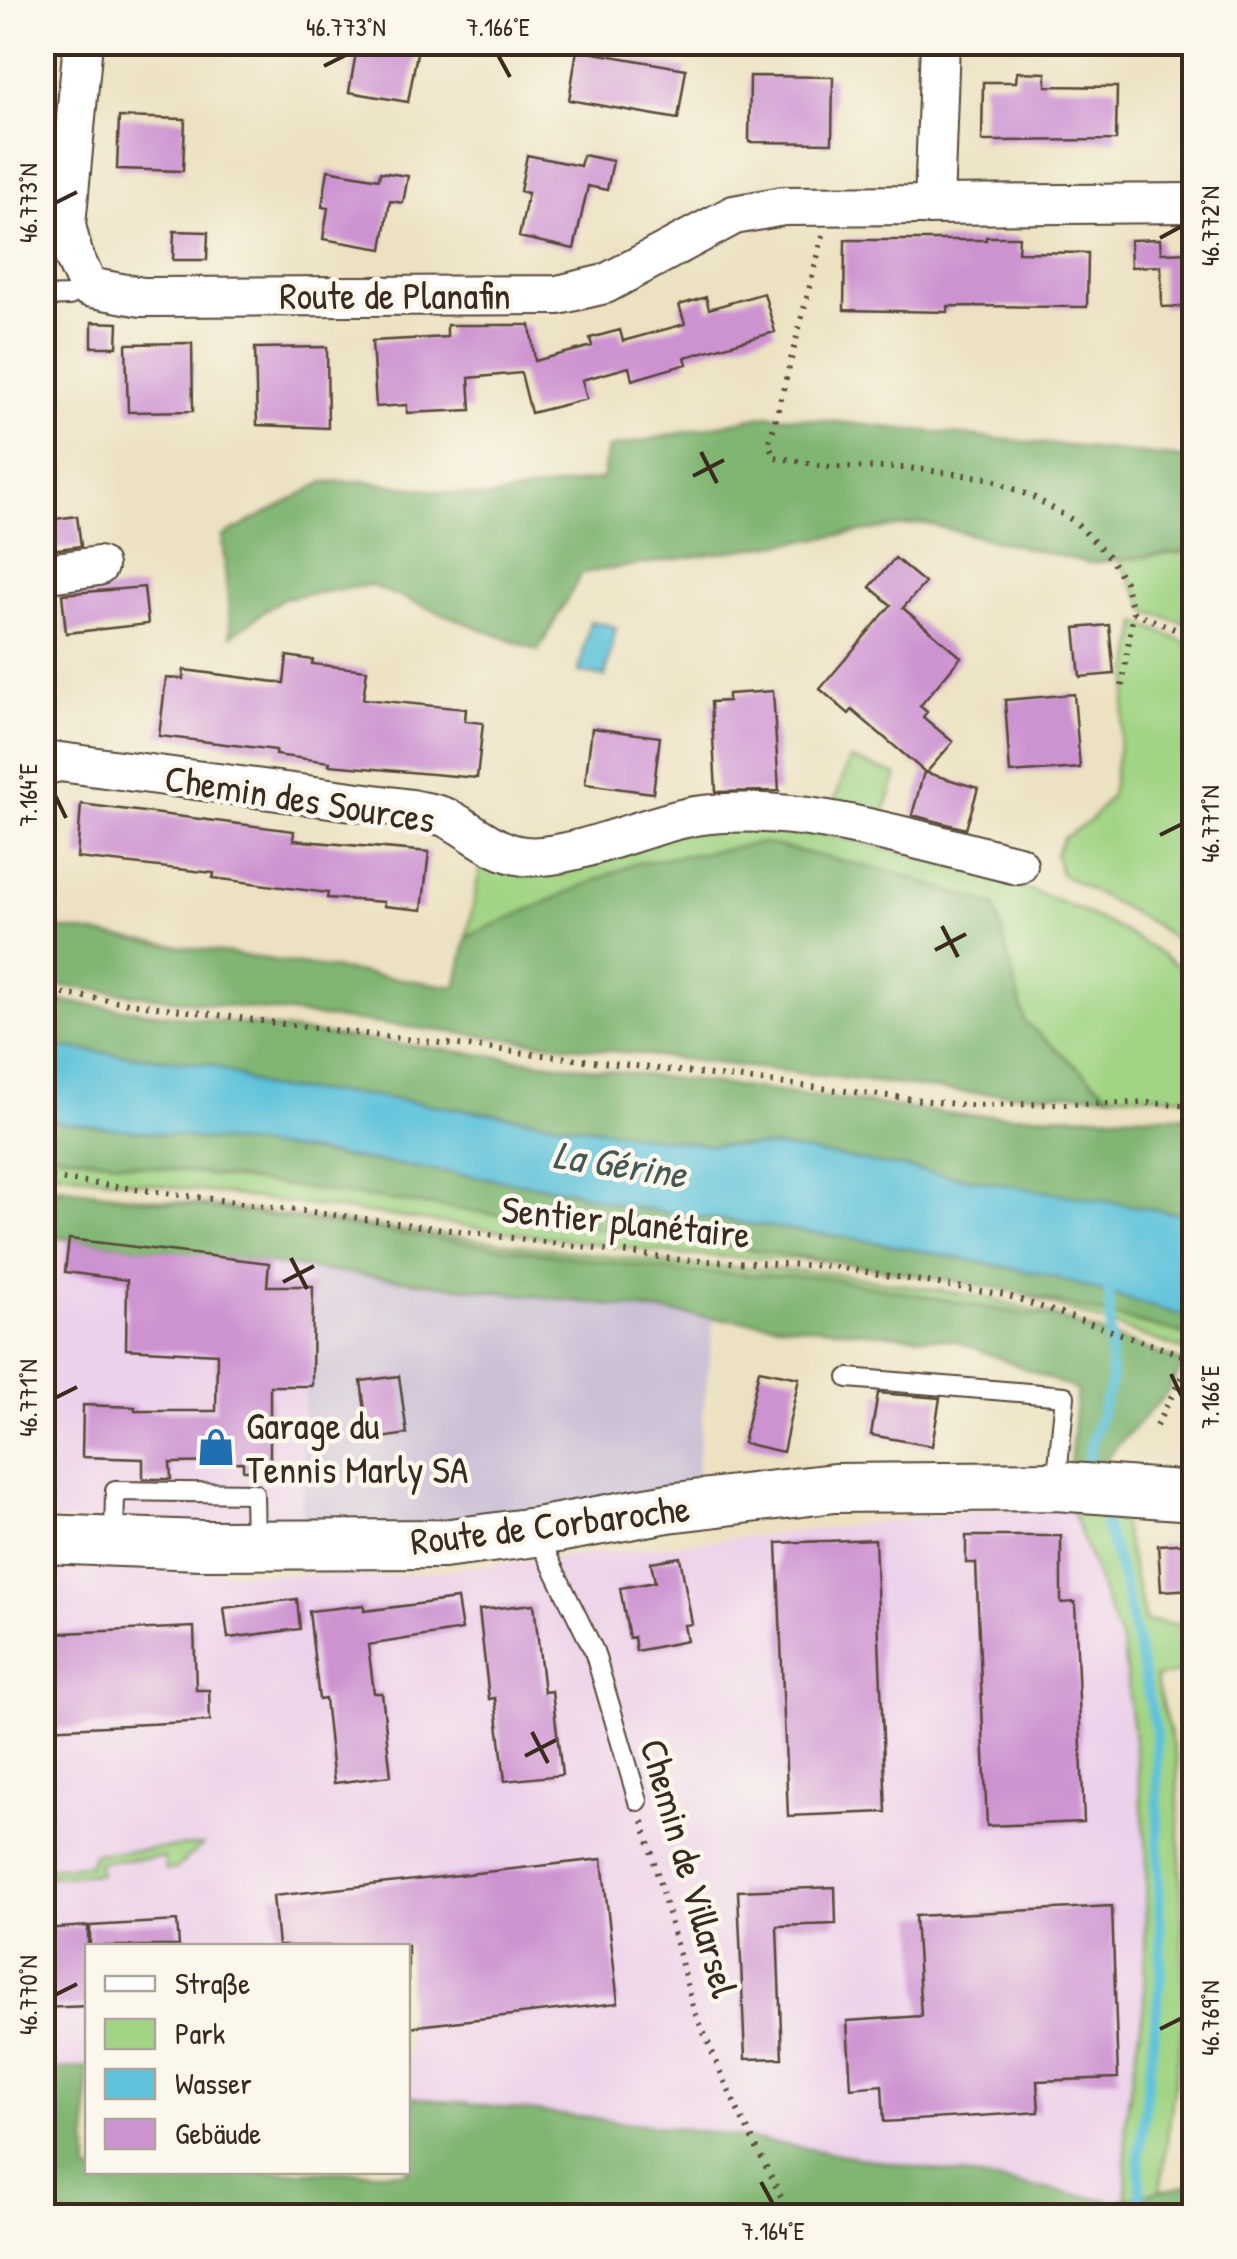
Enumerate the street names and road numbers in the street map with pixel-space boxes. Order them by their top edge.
street label: Route de Planafin [279,269,511,321]
street label: Chemin des Sources [161,751,439,845]
street label: Sentier planétaire [499,1182,753,1260]
street label: Route de Corbaroche [408,1481,692,1567]
street label: Chemin de Villarsel [628,1733,752,2004]

